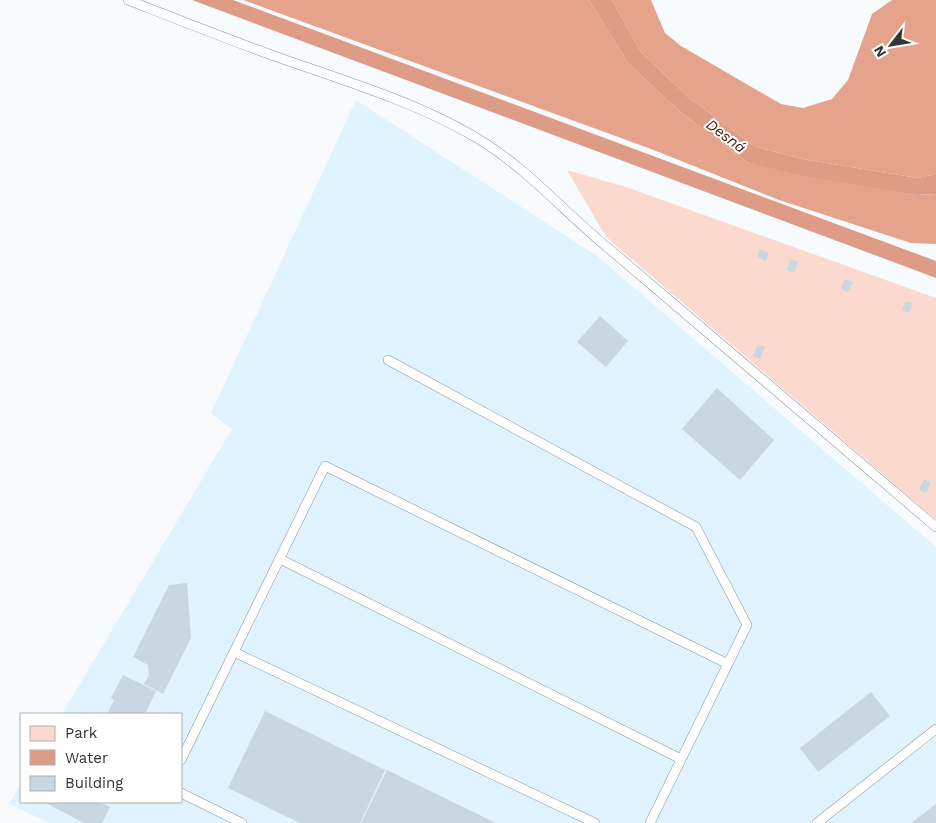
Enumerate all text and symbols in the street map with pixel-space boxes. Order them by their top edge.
north arrow [866,20,916,70]
text: N [870,43,889,60]
water label: Desná [703,115,749,157]
legend [20,713,182,803]
text: Park [65,724,98,742]
text: Water [65,749,108,767]
text: Building [65,774,123,792]

